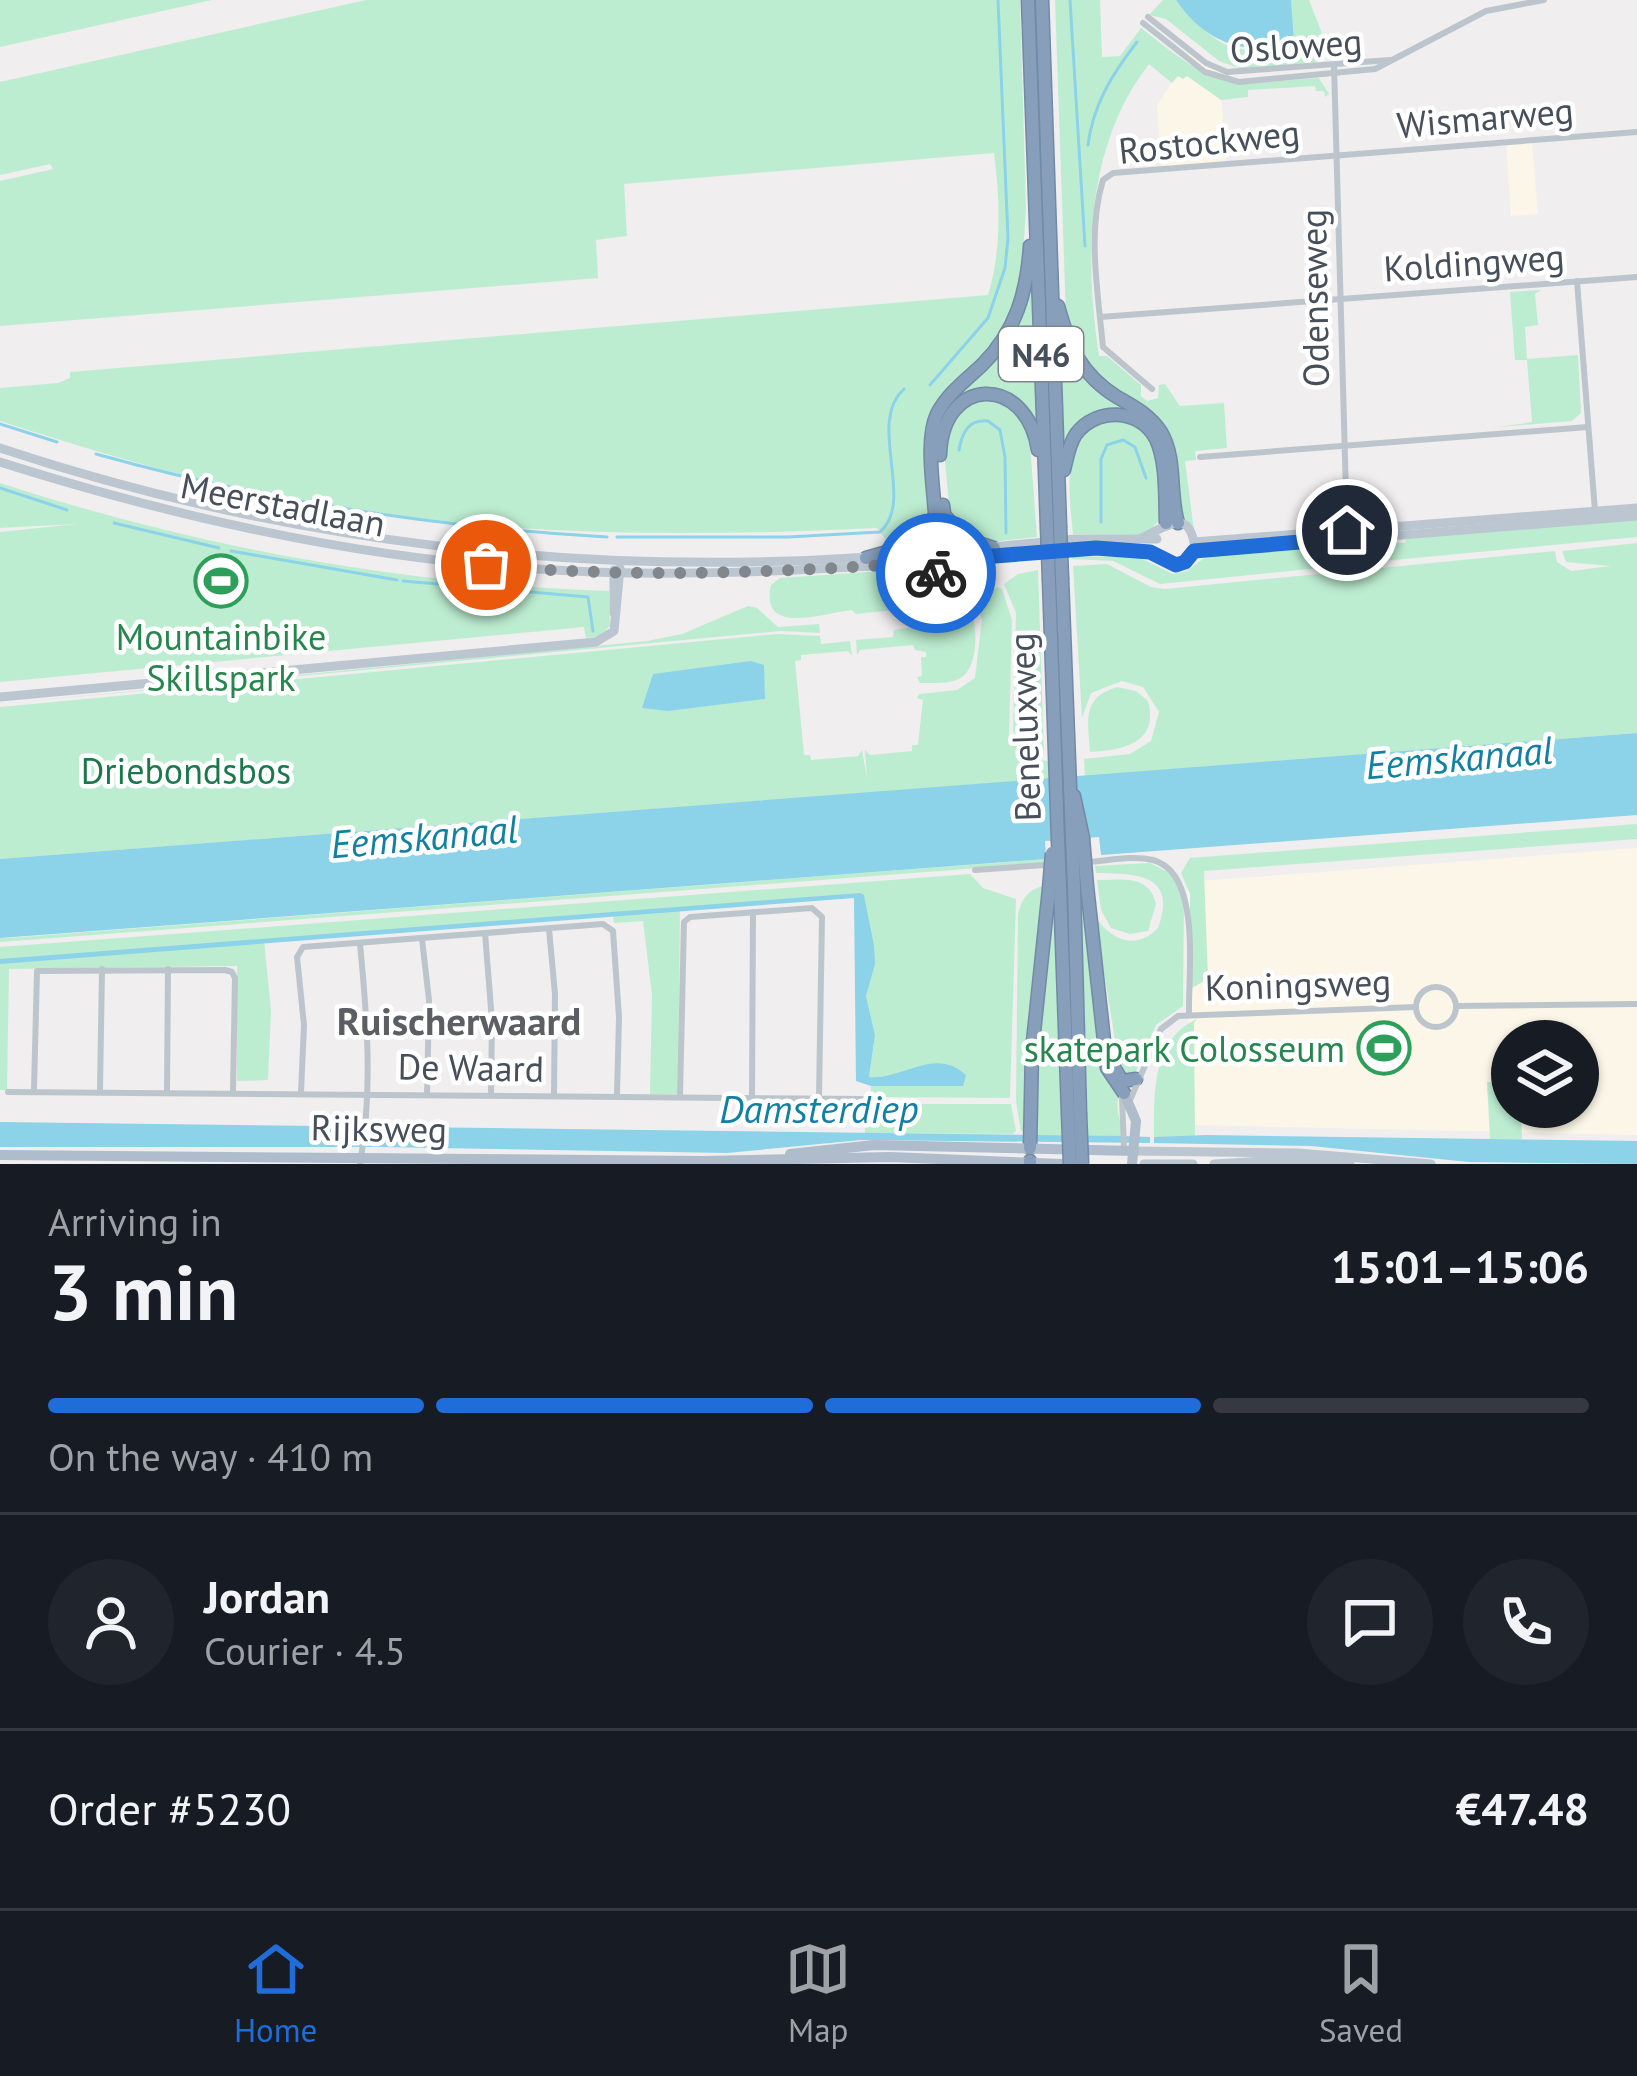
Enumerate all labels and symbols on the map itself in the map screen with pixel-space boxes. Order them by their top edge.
street label: Osloweg [1228,17,1364,73]
street label: Wismarweg [1395,86,1575,148]
street label: Rostockweg [1116,108,1302,174]
street label: Odenseweg [1289,208,1339,388]
street label: Koldingweg [1382,232,1566,292]
road number: N46 [999,327,1083,381]
street label: Meerstadlaan [177,461,389,547]
pin [1296,479,1398,581]
courier [876,513,996,633]
pin [435,514,537,616]
sports icon: Mountainbike Skillspark [193,553,249,609]
place label: Mountainbike Skillspark [116,613,326,701]
street label: Beneluxweg [997,632,1051,822]
water label: Eemskanaal [1363,723,1555,791]
park label: Driebondsbos [81,747,291,794]
water label: Eemskanaal [328,802,520,870]
street label: Koningsweg [1204,957,1392,1011]
district label: Ruischerwaard [337,995,581,1046]
sports icon: skatepark Colosseum [1356,1020,1412,1076]
place label: skatepark Colosseum [1024,1025,1345,1072]
street label: De Waard [397,1042,545,1092]
water label: Damsterdiep [719,1083,919,1134]
street label: Rijksweg [310,1103,448,1153]

